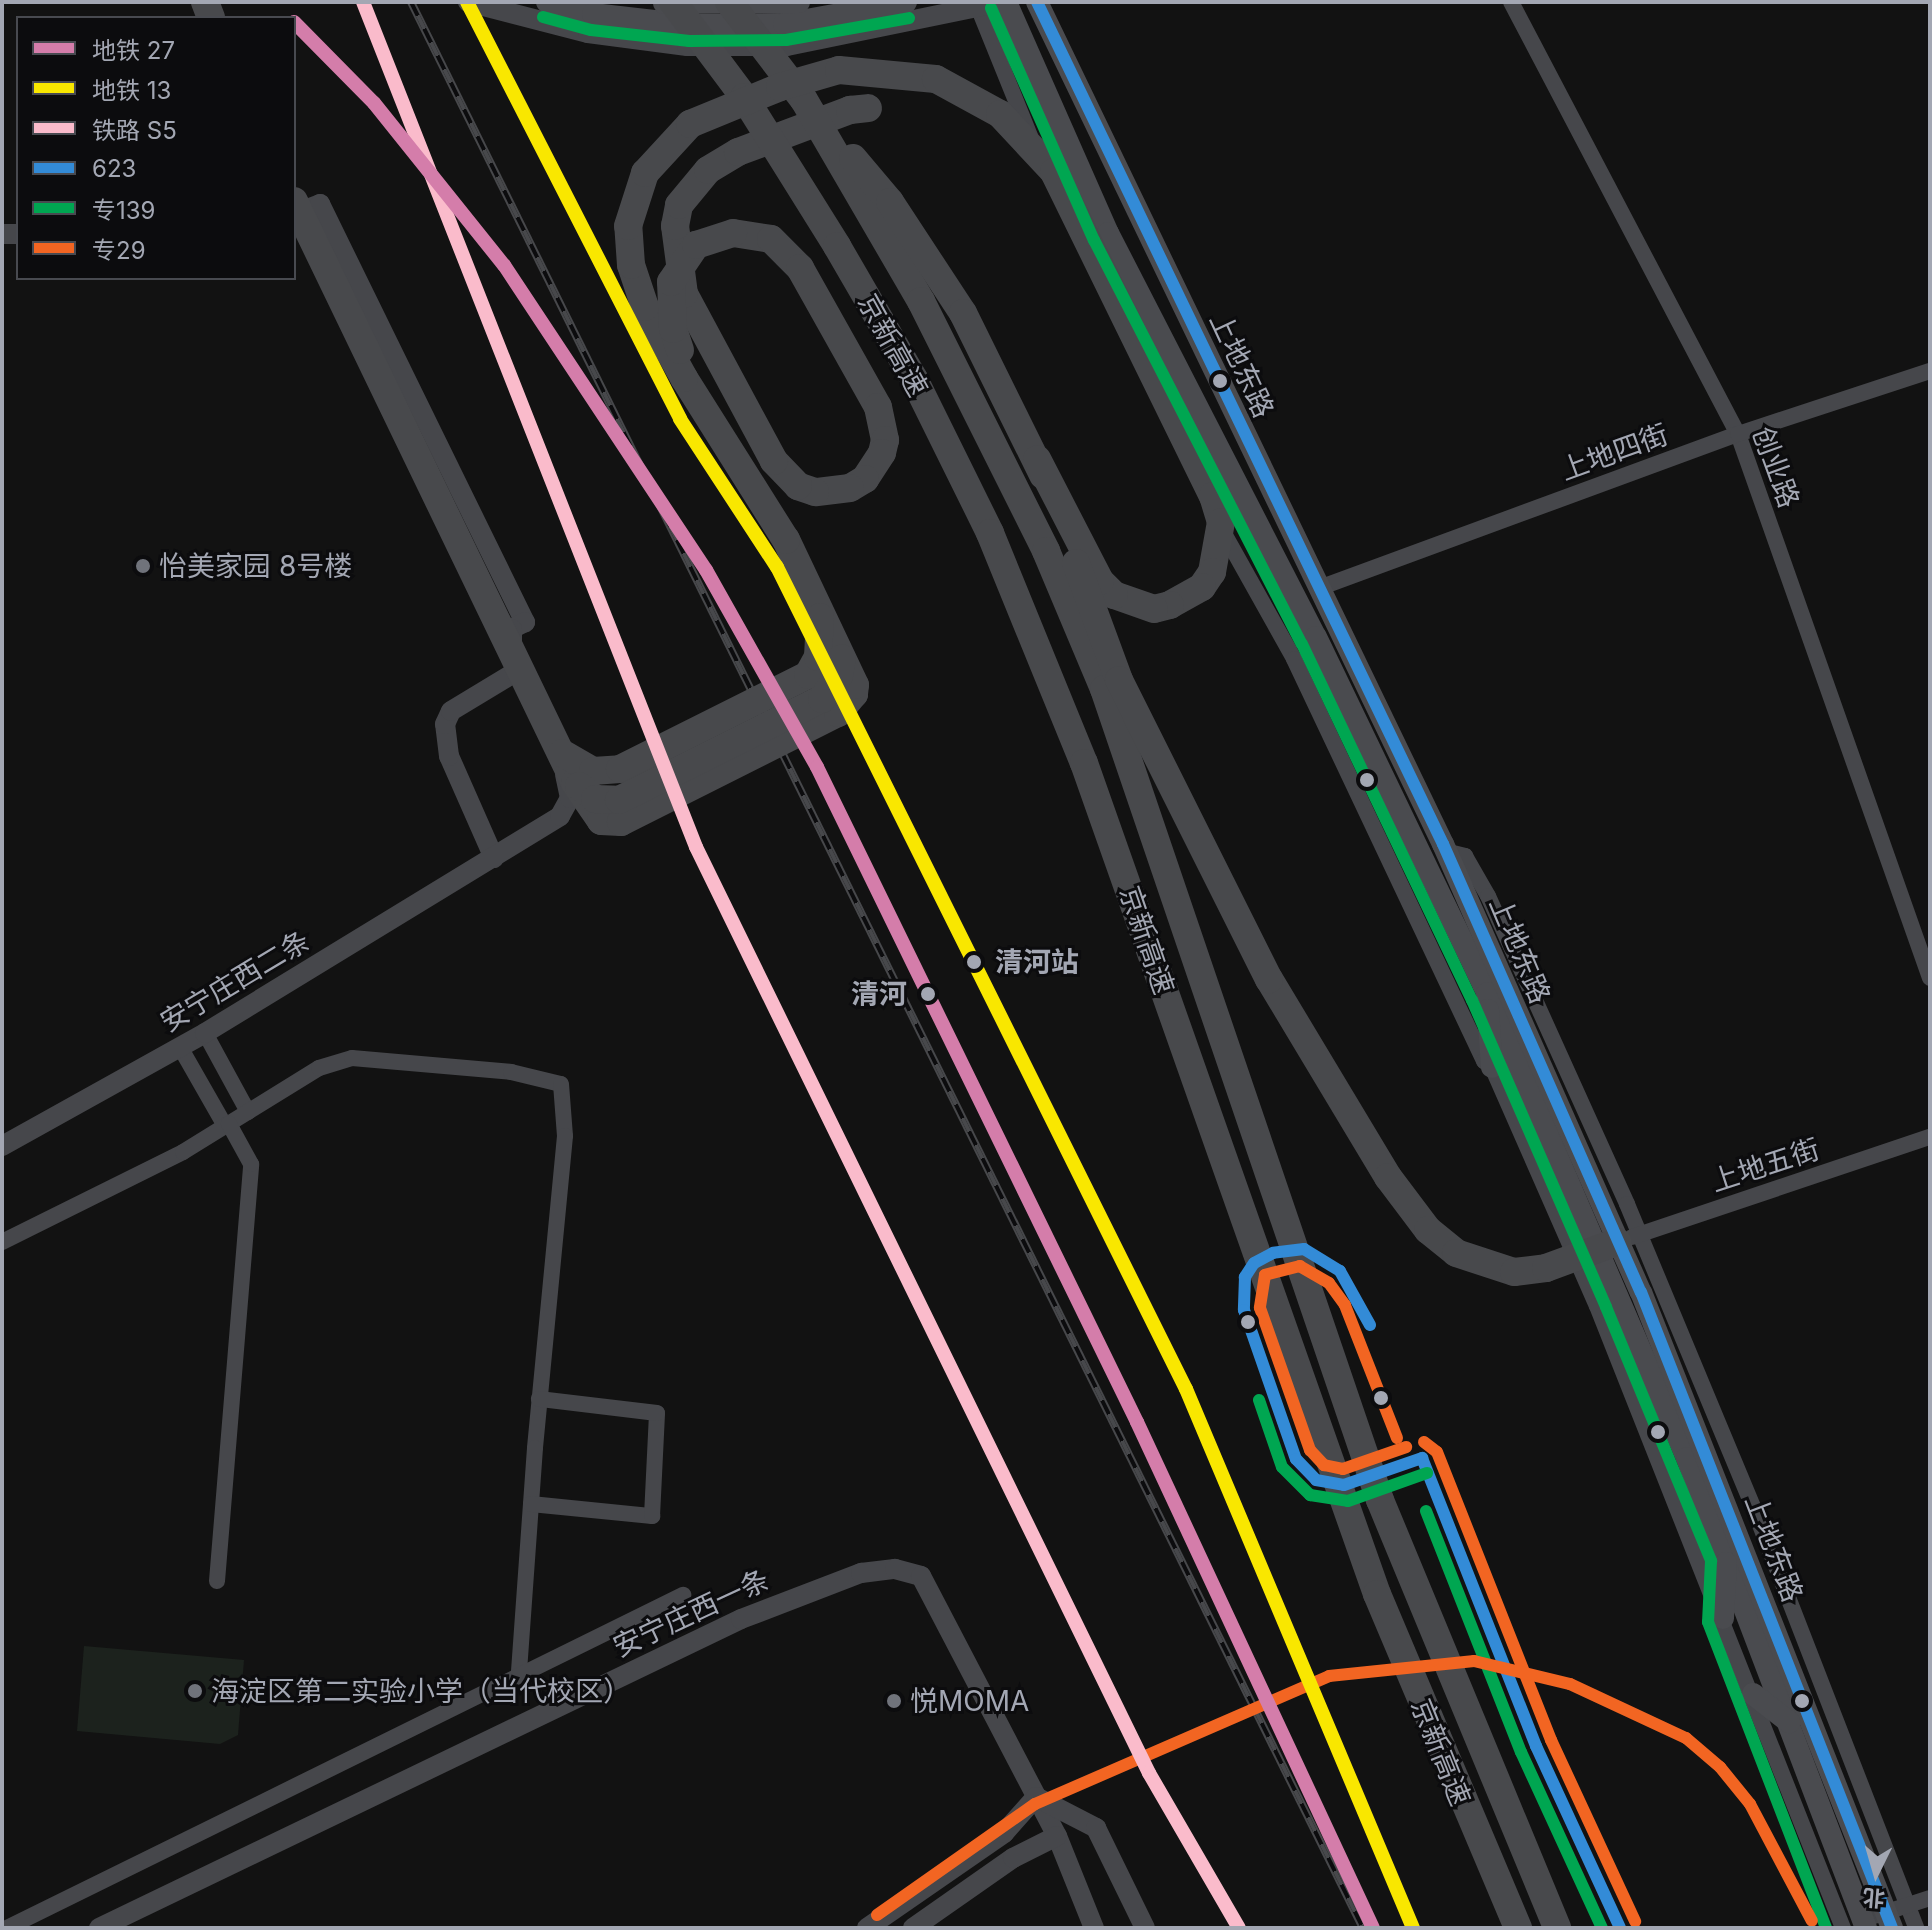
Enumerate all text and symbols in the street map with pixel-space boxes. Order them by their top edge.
legend [16,16,296,280]
text: 地铁 27 [92,36,175,65]
text: 地铁 13 [92,76,171,105]
text: 铁路 S5 [92,116,177,145]
text: 623 [92,154,136,183]
text: 专139 [92,196,155,225]
text: 专29 [92,236,146,265]
street label: 京新高速 [851,288,935,402]
street label: 上地东路 [1203,307,1281,423]
unlabelled marker [1212,373,1228,389]
street label: 上地四街 [1556,417,1672,487]
street label: 创业路 [1746,422,1806,512]
place label: 怡美家园 8号楼 [159,549,352,583]
marker: 怡美家园 8号楼 [134,557,152,575]
unlabelled marker [1359,772,1375,788]
street label: 京新高速 [1113,882,1181,998]
street label: 上地东路 [1483,892,1557,1008]
street label: 安宁庄西二条 [154,923,316,1039]
place label: 清河站 [995,945,1079,979]
marker: 清河站 [960,948,988,976]
place label: 清河 [851,977,907,1011]
marker: 清河 [914,980,942,1008]
street label: 上地五街 [1707,1132,1823,1198]
unlabelled marker [1240,1314,1256,1330]
unlabelled marker [1373,1390,1389,1406]
unlabelled marker [1650,1424,1666,1440]
street label: 上地东路 [1738,1490,1810,1606]
street label: 安宁庄西一条 [608,1562,774,1664]
place label: 海淀区第二实验小学（当代校区） [211,1674,631,1708]
marker: 海淀区第二实验小学（当代校区） [186,1682,204,1700]
place label: 悦MOMA [910,1684,1029,1718]
marker: 悦MOMA [885,1692,903,1710]
unlabelled marker [1794,1693,1810,1709]
street label: 京新高速 [1404,1694,1478,1810]
north arrow [1836,1834,1916,1914]
text: 北 [1862,1884,1886,1912]

